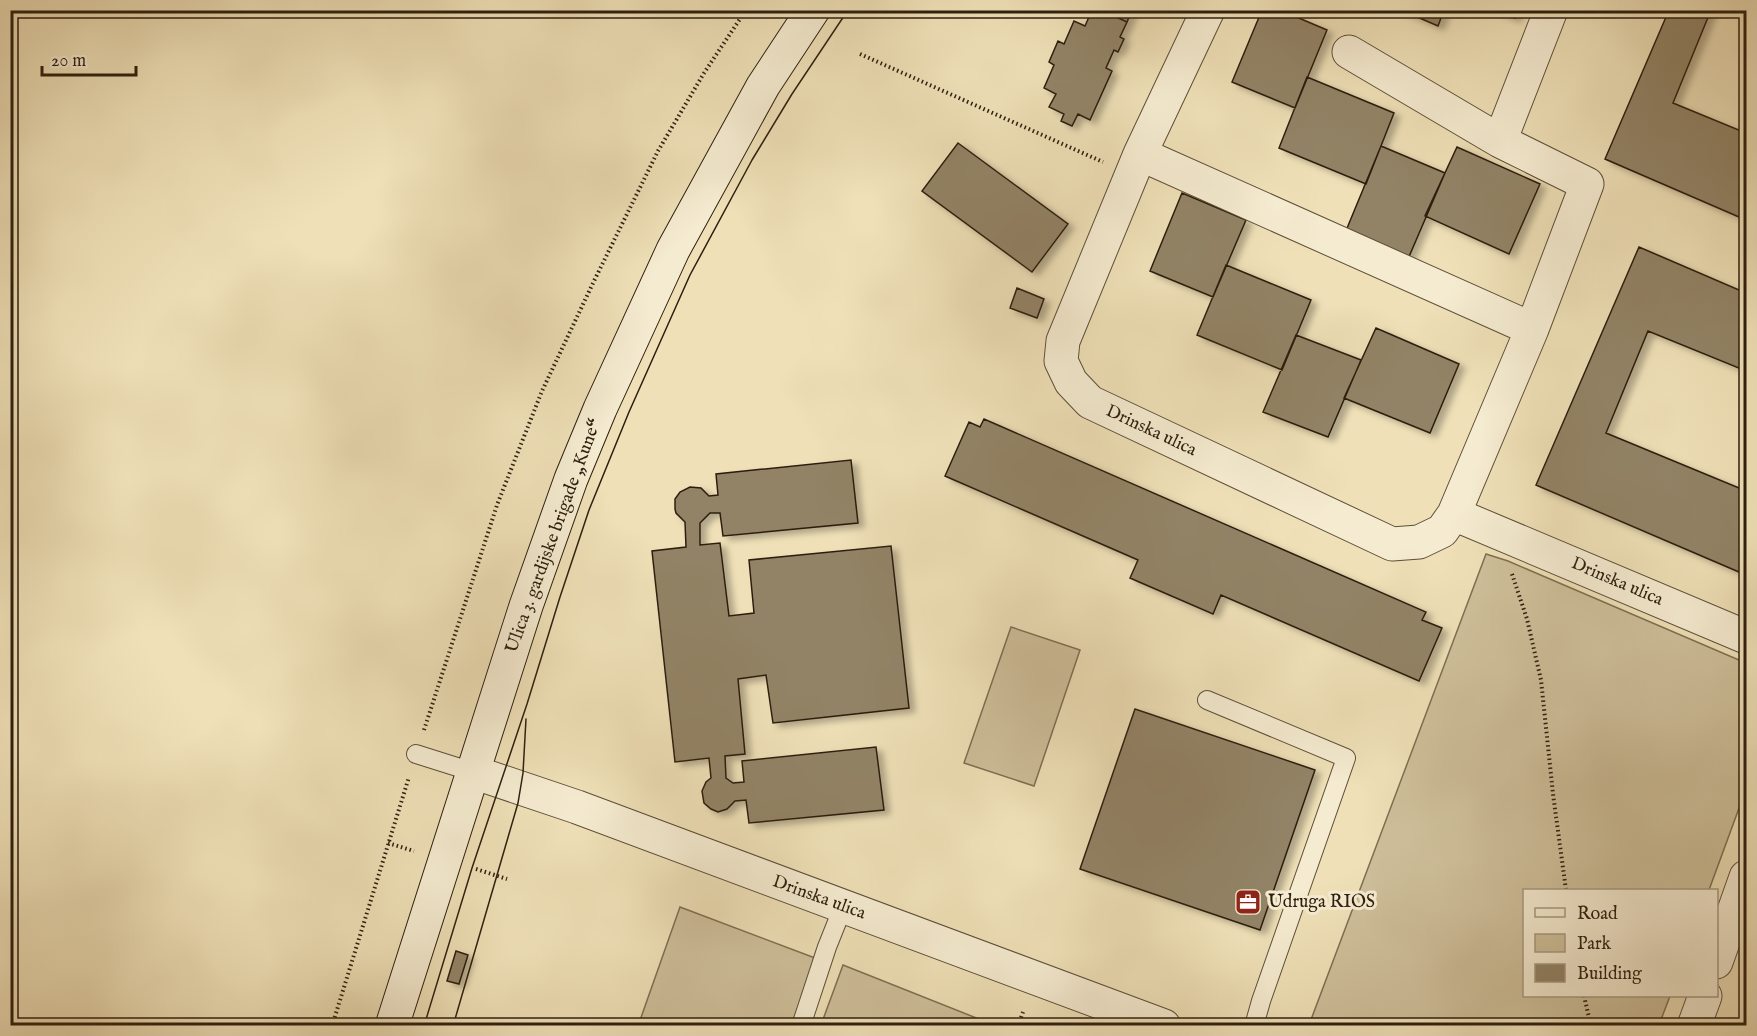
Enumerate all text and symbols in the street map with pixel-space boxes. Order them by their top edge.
scale bar [42,39,136,77]
text: 20 m [51,50,86,73]
street label: Drinska ulica [1102,400,1200,462]
street label: Ulica 3. gardijske brigade „Kune“ [501,416,607,656]
street label: Drinska ulica [1568,552,1667,612]
street label: Drinska ulica [769,870,869,926]
office icon: Udruga RIOS [1233,887,1263,917]
legend [1523,889,1718,997]
place label: Udruga RIOS [1268,891,1375,914]
text: Road [1577,903,1618,926]
text: Park [1577,933,1612,956]
text: Building [1577,963,1642,986]

